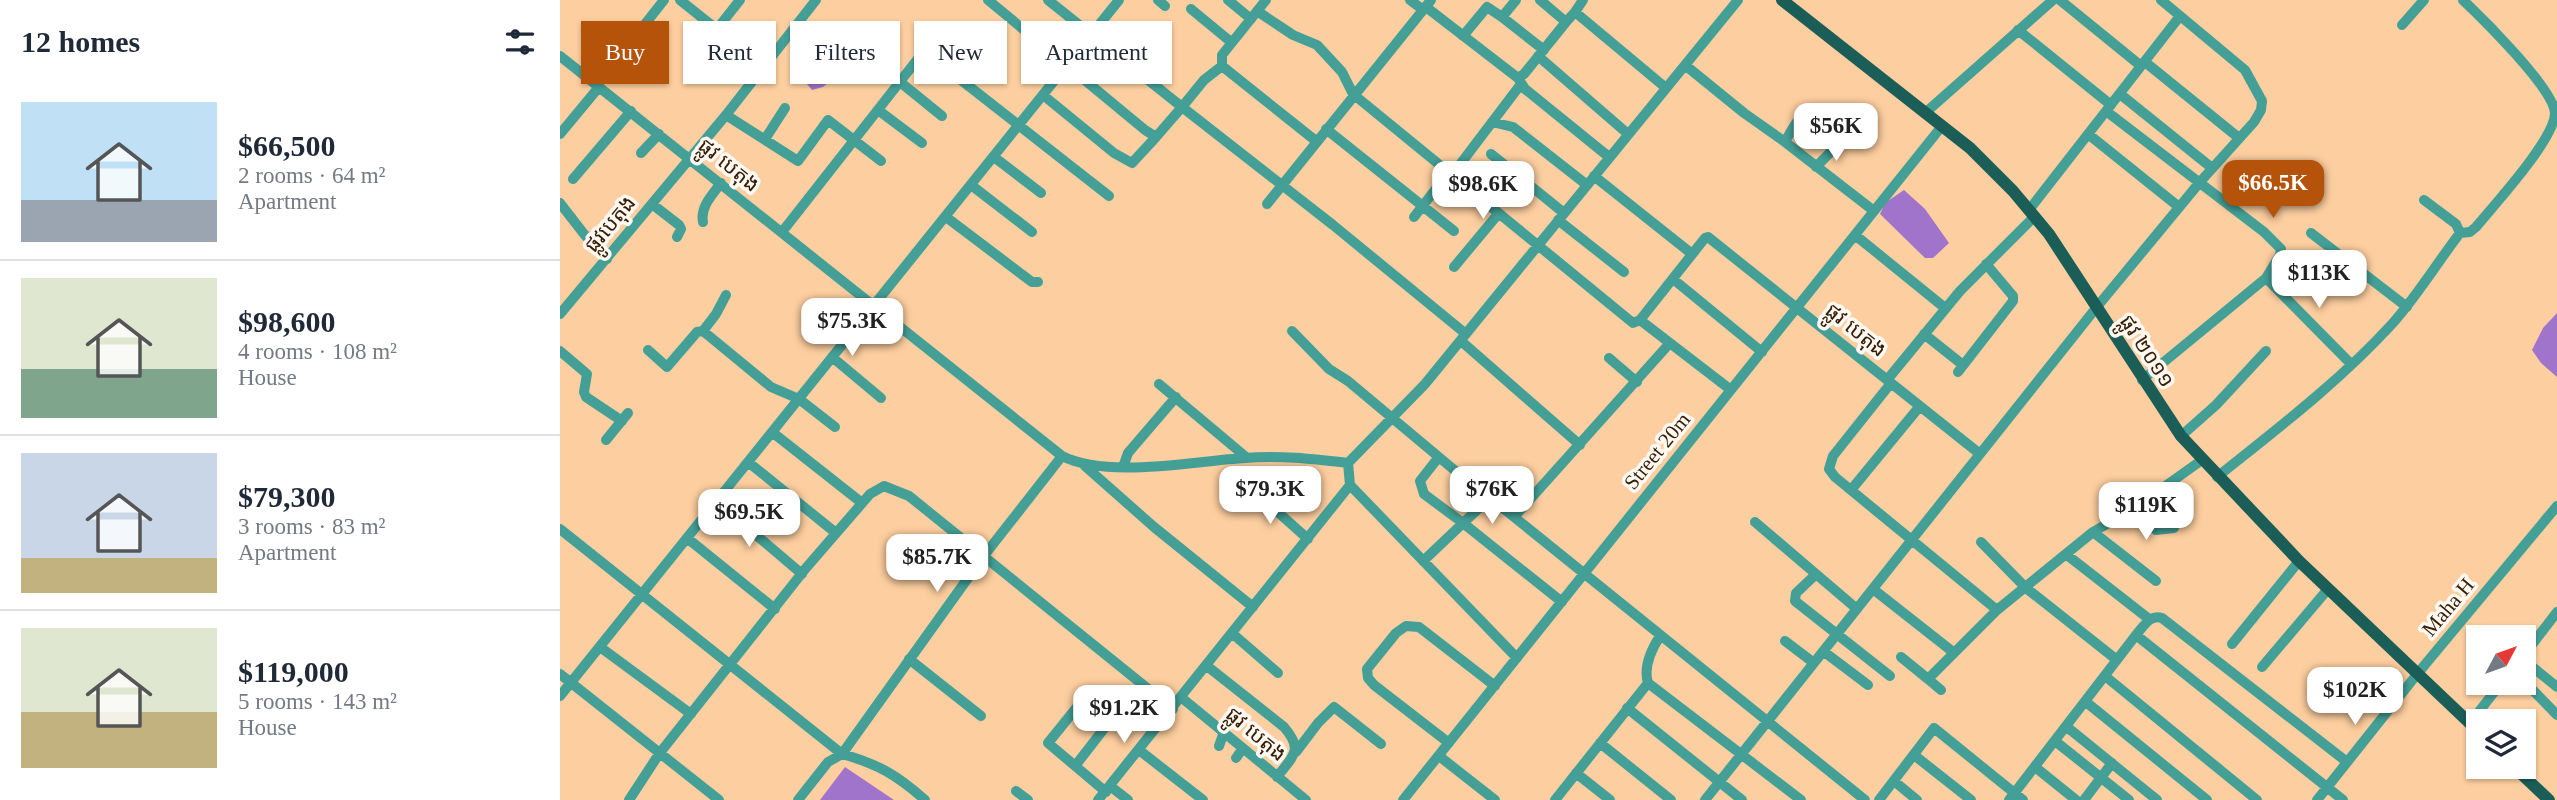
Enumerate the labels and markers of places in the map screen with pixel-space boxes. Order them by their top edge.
pin: $56K [1795,104,1877,163]
pin: $66.5K [2216,160,2330,220]
pin: $98.6K [1426,162,1540,221]
pin: $113K [2270,250,2368,310]
pin: $75.3K [795,298,909,358]
pin: $79.3K [1213,466,1327,526]
pin: $76K [1451,466,1533,526]
pin: $119K [2097,482,2195,542]
pin: $69.5K [692,490,806,549]
pin: $85.7K [880,534,994,594]
pin: $102K [2306,668,2404,727]
pin: $91.2K [1067,686,1181,745]

